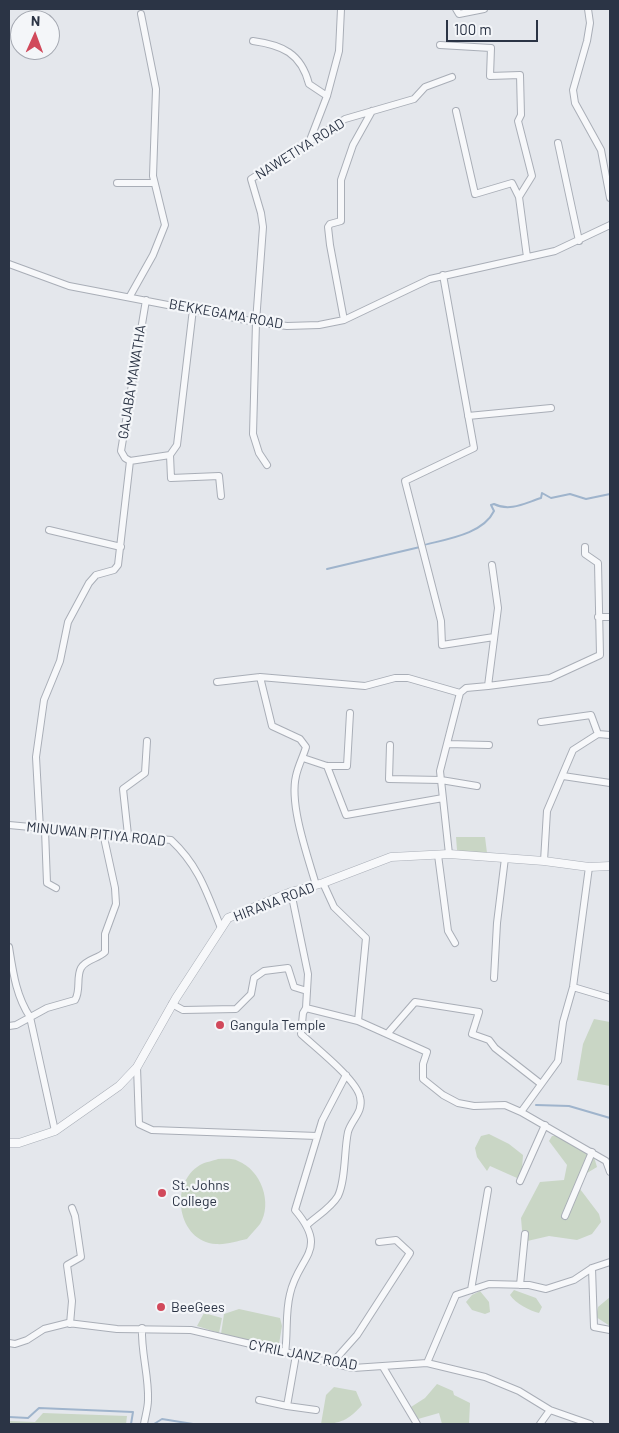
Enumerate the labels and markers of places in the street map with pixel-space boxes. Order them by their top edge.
place label: Gangula Temple [230,1017,326,1033]
marker: Gangula Temple [214,1019,226,1031]
place label: St. Johns College [172,1177,229,1210]
marker: St. Johns College [156,1187,168,1199]
place label: BeeGees [171,1299,225,1315]
marker: BeeGees [155,1301,167,1313]

